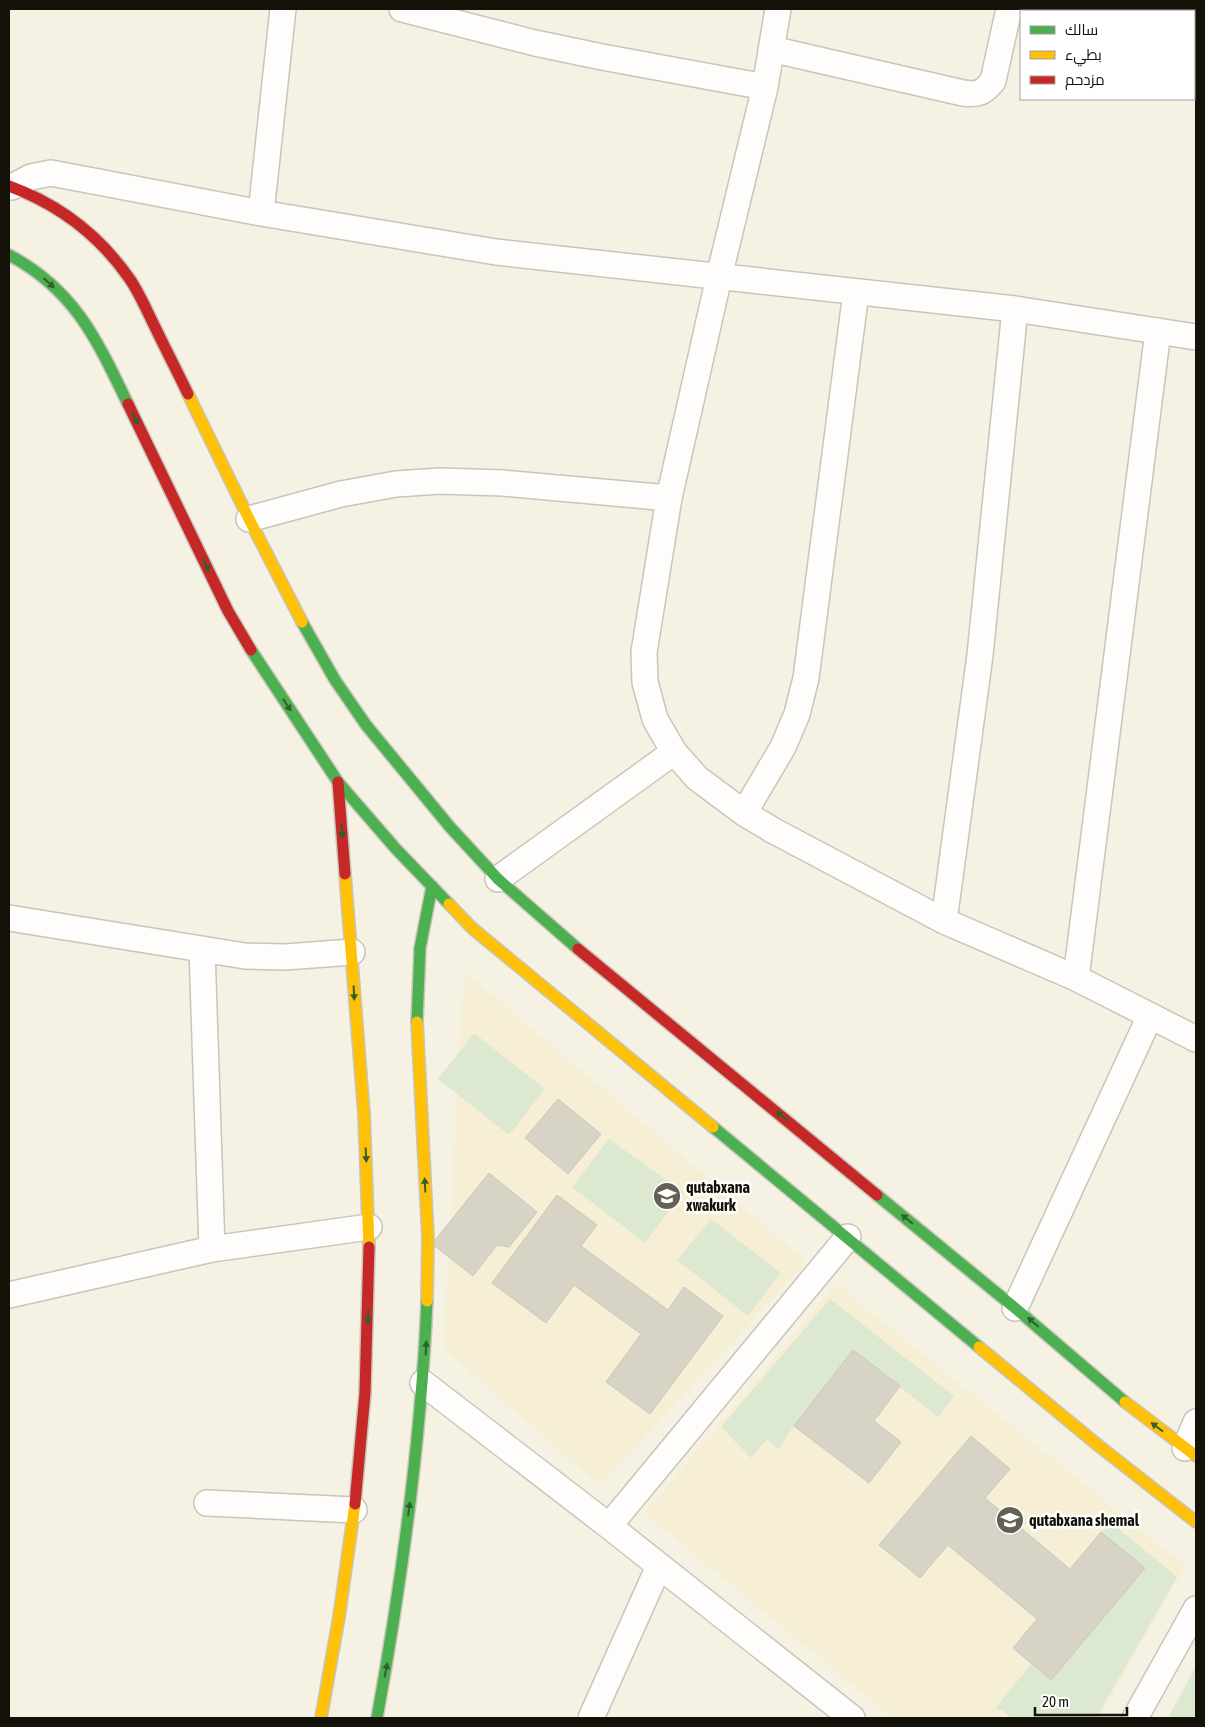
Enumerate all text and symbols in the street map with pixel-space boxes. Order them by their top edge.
legend [1020,10,1195,100]
text: سالك [1065,21,1098,38]
text: بطيء [1065,46,1102,67]
text: مزدحم [1065,71,1105,90]
one-way arrow [42,277,55,288]
one-way arrow [131,411,139,426]
one-way arrow [202,558,210,572]
one-way arrow [282,699,292,712]
one-way arrow [338,823,346,839]
one-way arrow [351,985,359,1001]
one-way arrow [775,1110,788,1121]
one-way arrow [363,1147,371,1163]
one-way arrow [421,1177,429,1193]
place label: qutabxana xwakurk [686,1178,750,1214]
school or university icon: qutabxana xwakurk [652,1181,682,1211]
one-way arrow [901,1214,913,1225]
one-way arrow [364,1310,372,1326]
one-way arrow [1026,1317,1039,1328]
one-way arrow [422,1340,430,1356]
one-way arrow [1150,1422,1164,1432]
one-way arrow [405,1501,413,1517]
school or university icon: qutabxana shemal [995,1505,1025,1535]
place label: qutabxana shemal [1029,1511,1140,1529]
one-way arrow [383,1662,391,1678]
scale bar [1035,1684,1128,1716]
text: 20 m [1042,1693,1069,1710]

